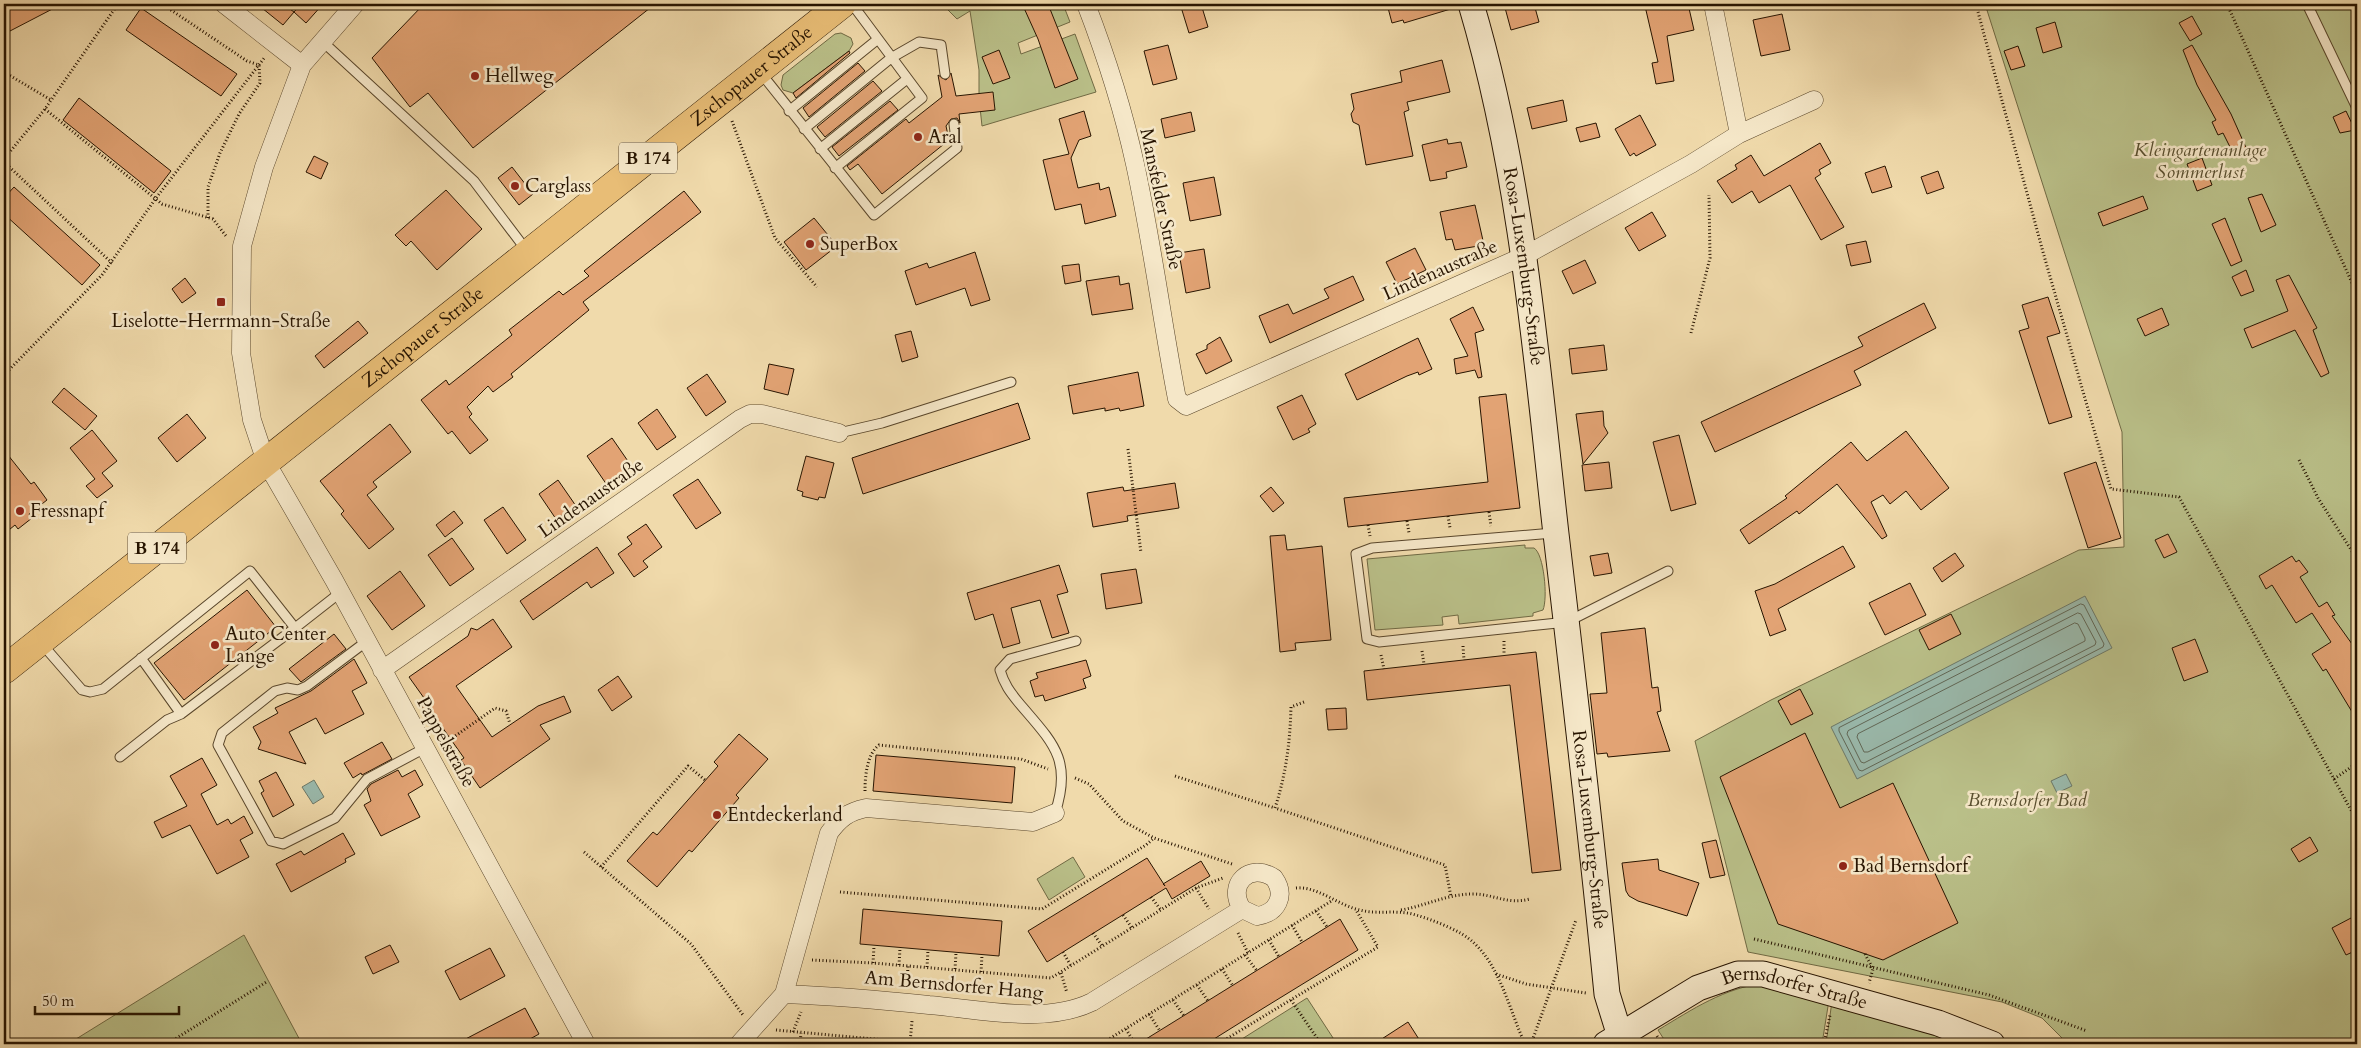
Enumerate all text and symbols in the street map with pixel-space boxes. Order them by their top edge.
street label: Zschopauer Straße [685,19,818,132]
place label: Hellweg [485,63,554,89]
marker: Hellweg [469,70,481,82]
place label: Aral [928,124,962,150]
street label: Mansfelder Straße [1133,126,1189,272]
marker: Aral [912,131,924,143]
park label: Kleingartenanlage Sommerlust [2134,137,2267,185]
road number: B 174 [619,142,677,174]
street label: Rosa-Luxemburg-Straße [1497,165,1550,367]
place label: Carglass [525,173,591,199]
marker: Carglass [509,180,521,192]
place label: SuperBox [820,231,899,257]
street label: Lindenaustraße [1378,233,1502,307]
marker: SuperBox [804,238,816,250]
street label: Zschopauer Straße [356,280,489,394]
marker: Liselotte-Herrmann-Straße [215,296,227,308]
place label: Liselotte-Herrmann-Straße [111,308,331,334]
street label: Lindenaustraße [533,452,649,544]
place label: Fressnapf [30,498,107,524]
marker: Fressnapf [14,505,26,517]
road number: B 174 [128,532,186,564]
place label: Auto Center Lange [225,621,326,669]
marker: Auto Center Lange [209,639,221,651]
street label: Pappelstraße [410,692,482,792]
street label: Rosa-Luxemburg-Straße [1566,729,1613,930]
park label: Bernsdorfer Bad [1967,787,2087,813]
place label: Entdeckerland [727,802,843,828]
marker: Entdeckerland [711,809,723,821]
place label: Bad Bernsdorf [1853,853,1971,879]
marker: Bad Bernsdorf [1837,860,1849,872]
street label: Bernsdorfer Straße [1718,961,1871,1016]
street label: Am Bernsdorfer Hang [863,964,1045,1006]
scale bar [35,983,179,1015]
text: 50 m [42,991,74,1011]

